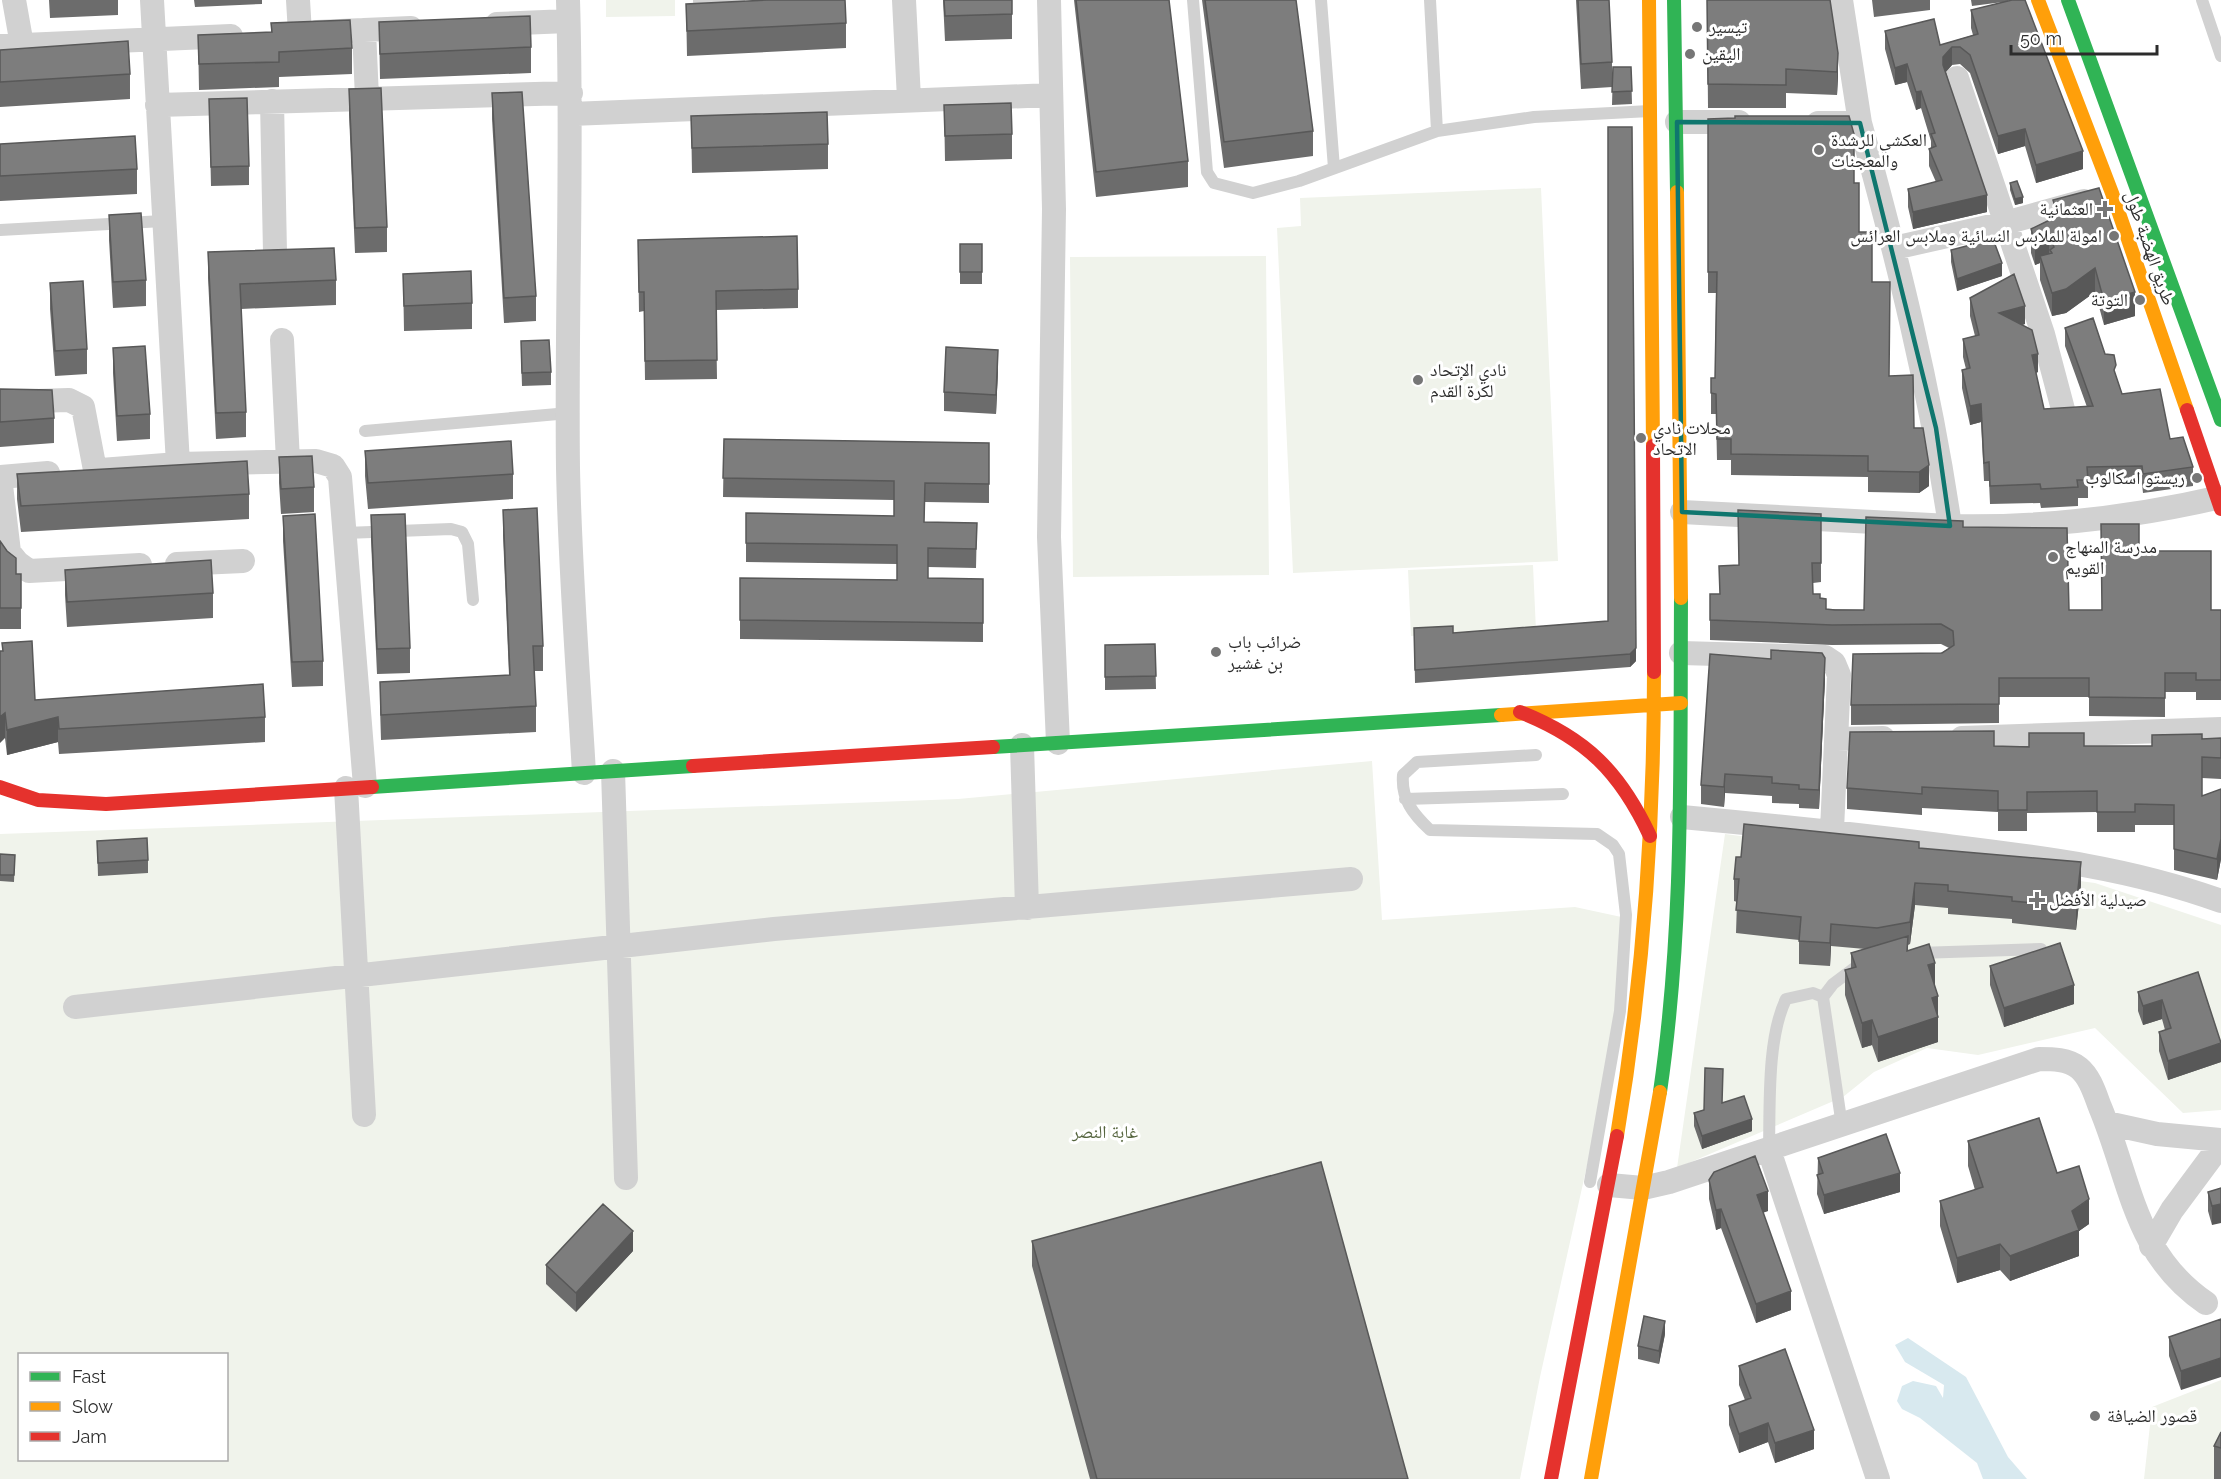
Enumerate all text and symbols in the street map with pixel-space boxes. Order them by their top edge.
place label: تيسير [1708,16,1747,37]
scale bar [2011,18,2156,56]
marker: تيسير [1690,20,1704,34]
text: 50 m [2020,28,2062,49]
place label: اليقين [1702,43,1741,65]
marker: اليقين [1683,47,1697,61]
place label: العكشي للرشدة والمعجنات [1831,129,1927,171]
marker: العكشي للرشدة والمعجنات [1812,143,1826,157]
street label: طريق الهضبة طول [2120,188,2180,308]
place label: العثمانية [2039,198,2093,219]
marker: العثمانية [2098,202,2112,216]
place label: امولة للملابس النسائية وملابس العرائس [1850,225,2102,247]
marker: امولة للملابس النسائية وملابس العرائس [2107,229,2121,243]
place label: التوتة [2091,289,2128,310]
marker: التوتة [2133,293,2147,307]
place label: نادي الإتحاد لكرة القدم [1430,359,1506,403]
marker: نادي الإتحاد لكرة القدم [1411,373,1425,387]
place label: محلات نادي الاتحاد [1653,417,1731,459]
marker: محلات نادي الاتحاد [1634,431,1648,445]
place label: ريستو اسكالوب [2085,467,2185,489]
marker: ريستو اسكالوب [2190,471,2204,485]
place label: مدرسة المنهاج القويم [2065,536,2157,580]
marker: مدرسة المنهاج القويم [2046,550,2060,564]
place label: ضرائب باب بن غشير [1227,631,1301,674]
marker: ضرائب باب بن غشير [1209,645,1223,659]
place label: صيدلية الأفضل [2049,889,2147,911]
marker: صيدلية الأفضل [2030,893,2044,907]
park label: غابة النصر [1071,1121,1138,1143]
legend [18,1353,228,1461]
text: Fast [72,1366,106,1387]
text: Slow [72,1396,113,1417]
place label: قصور الضيافة [2107,1405,2197,1426]
marker: قصور الضيافة [2088,1409,2102,1423]
text: Jam [72,1426,107,1447]

